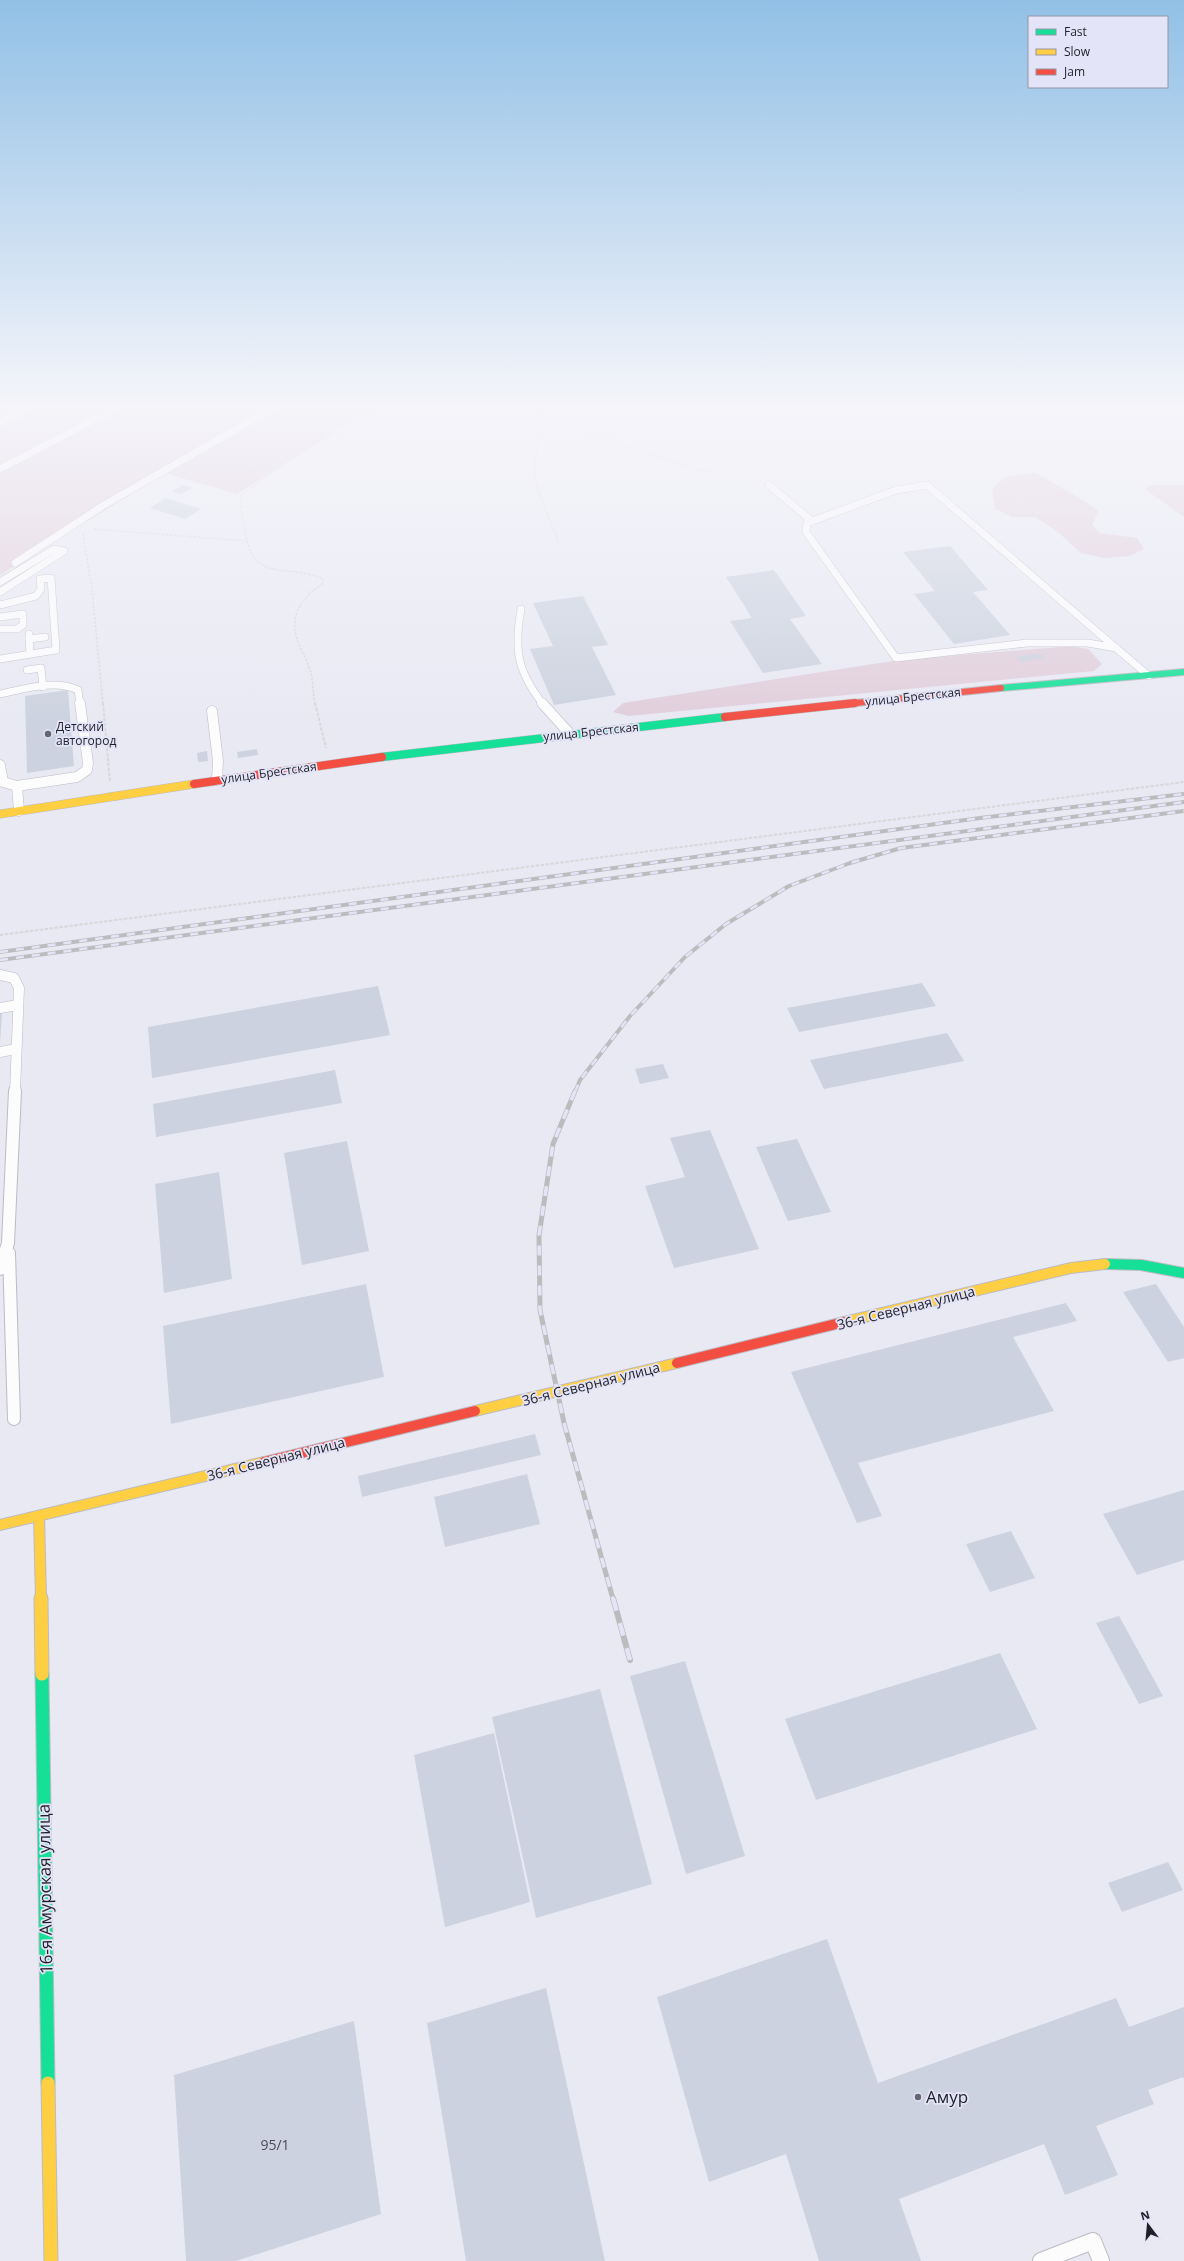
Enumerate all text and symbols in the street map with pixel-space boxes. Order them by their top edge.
legend [1028,16,1168,88]
text: Fast [1064,23,1087,40]
text: Slow [1064,43,1091,60]
text: Jam [1063,63,1085,80]
street label: улица Брестская [864,683,962,710]
place label: Детский автогород [56,718,116,749]
street label: улица Брестская [542,718,640,745]
marker: Детский автогород [43,729,53,739]
street label: улица Брестская [220,757,318,788]
street label: 36-я Северная улица [835,1281,977,1334]
street label: 36-я Северная улица [520,1357,662,1410]
street label: 36-я Северная улица [205,1432,347,1485]
street label: 16-я Амурская улица [32,1804,57,1974]
place label: Амур [926,2085,968,2108]
marker: Амур [913,2092,923,2102]
house number: 95/1 [260,2135,290,2154]
north arrow [1128,2205,1168,2245]
text: N [1139,2206,1151,2223]

